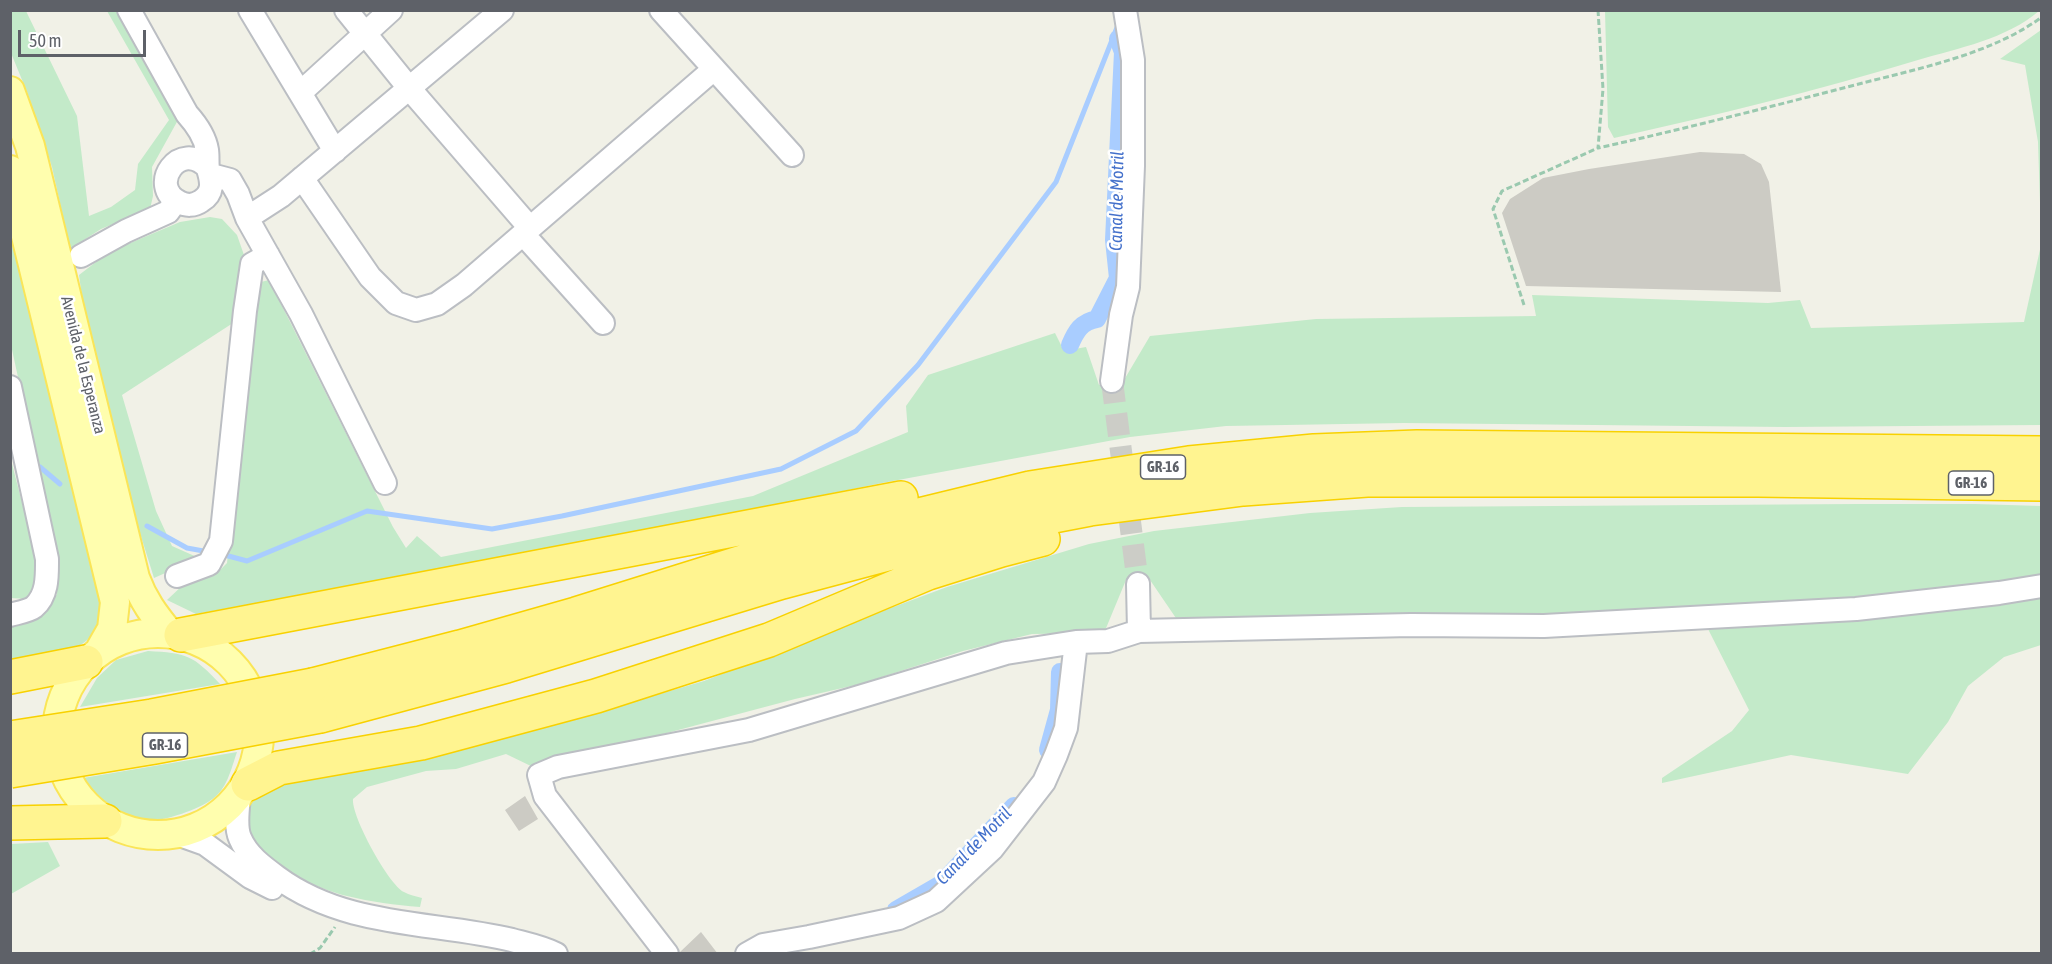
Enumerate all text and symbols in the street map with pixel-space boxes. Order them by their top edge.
scale bar [21,18,148,56]
text: 50 m [29,30,61,51]
water label: Canal de Motril [1105,151,1129,251]
street label: Avenida de la Esperanza [57,294,109,436]
road number: GR-16 [1140,455,1186,479]
road number: GR-16 [1948,471,1994,495]
road number: GR-16 [142,733,188,757]
water label: Canal de Motril [932,803,1016,889]

